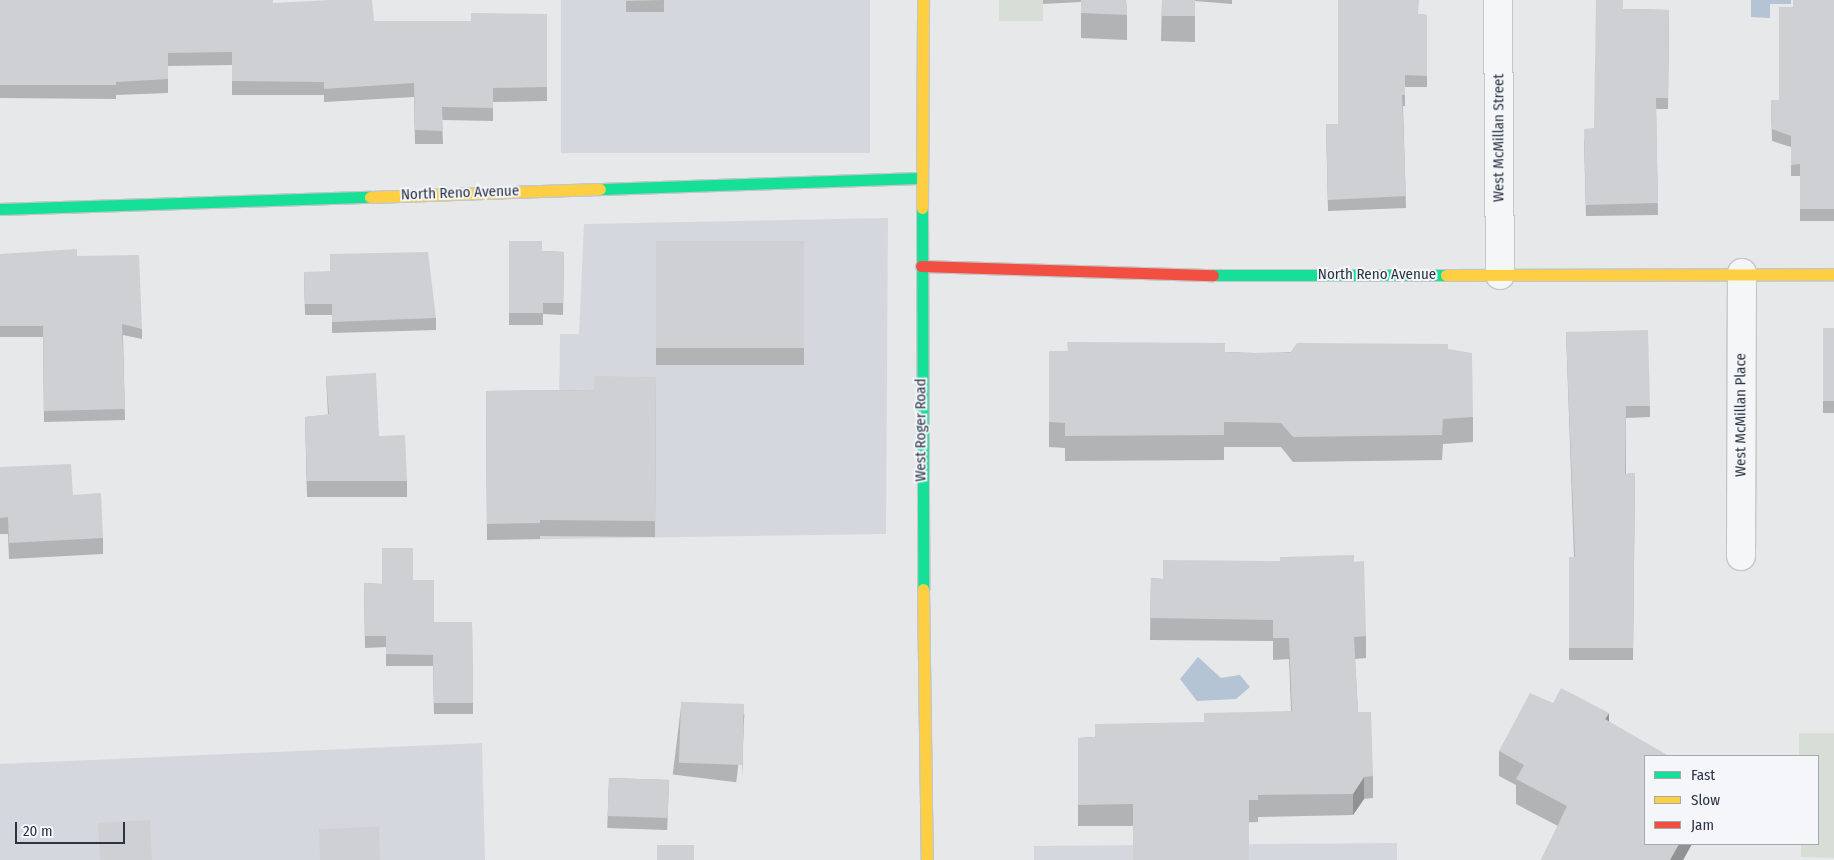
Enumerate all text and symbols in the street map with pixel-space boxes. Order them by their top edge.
street label: West McMillan Street [1490,74,1508,202]
street label: North Reno Avenue [401,182,519,204]
street label: North Reno Avenue [1318,266,1436,284]
street label: West McMillan Place [1732,353,1750,477]
street label: West Roger Road [912,378,930,482]
legend [1644,755,1819,845]
text: Fast [1691,766,1715,784]
text: Slow [1691,791,1720,809]
scale bar [18,812,128,844]
text: Jam [1691,816,1714,834]
text: 20 m [23,822,53,840]

